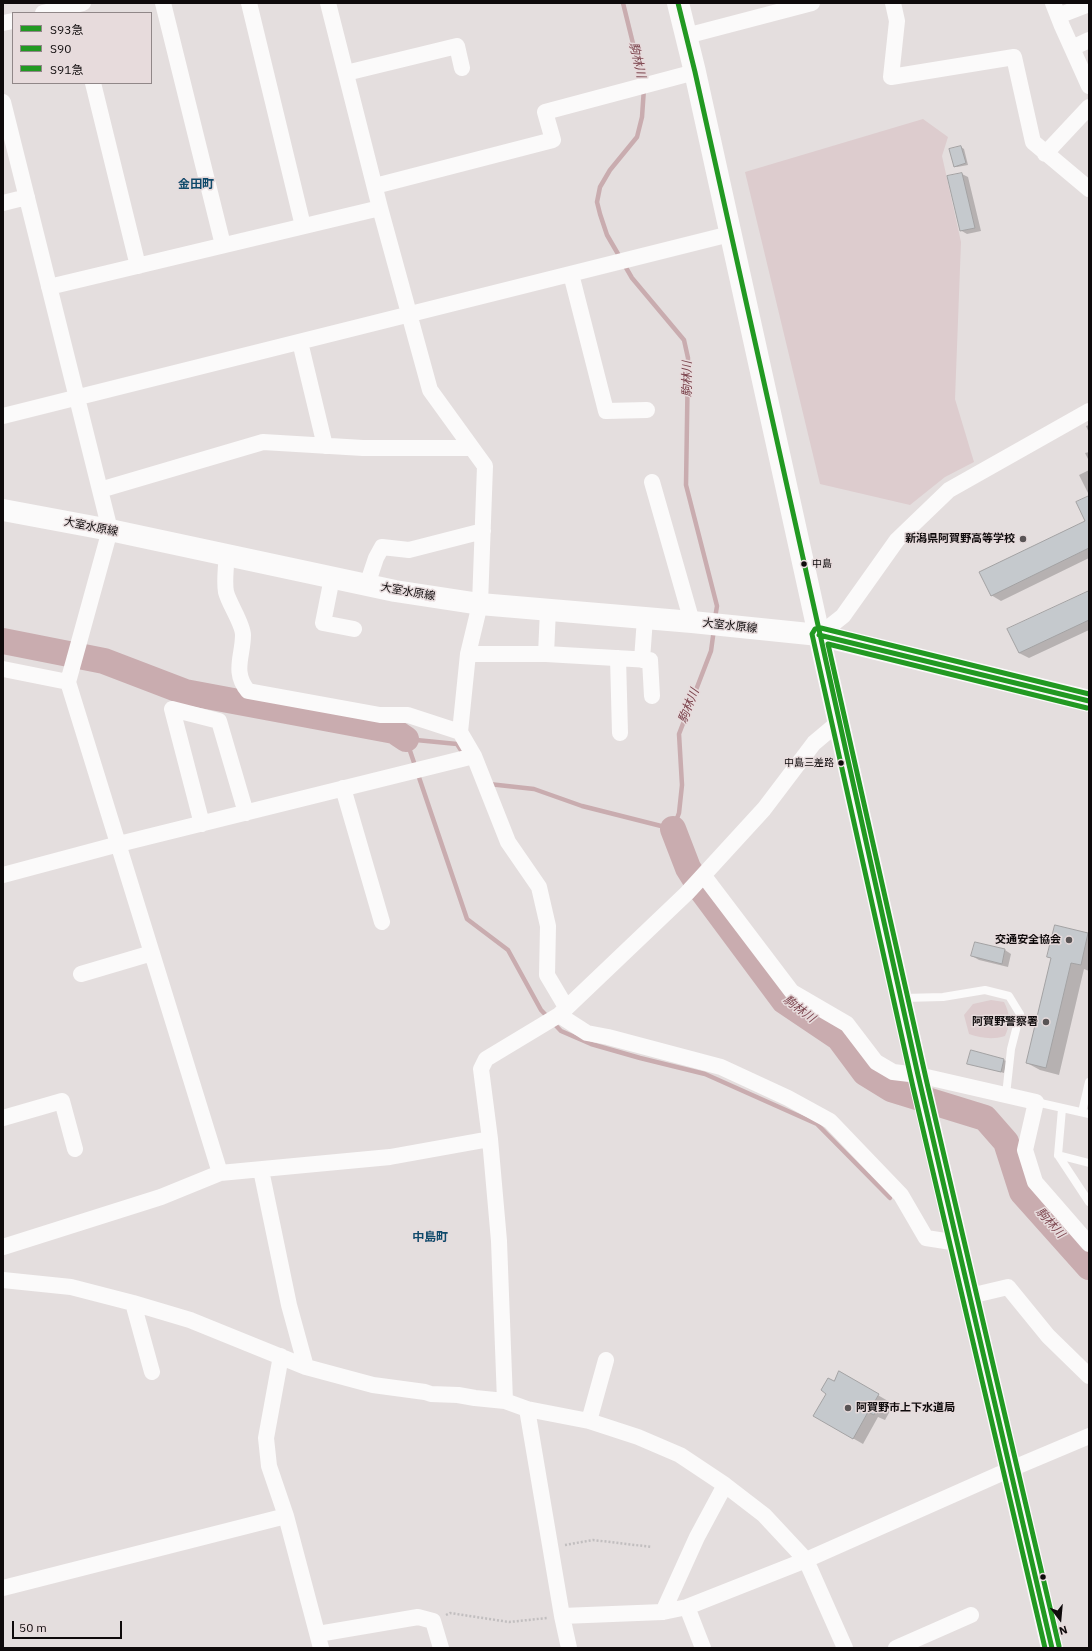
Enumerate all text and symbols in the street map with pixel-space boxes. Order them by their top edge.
legend [12,12,152,84]
text: S93急 [50,22,83,37]
text: S90 [50,41,71,56]
water label: 駒林川 [626,41,648,79]
text: S91急 [50,62,83,77]
district label: 金田町 [178,178,214,192]
water label: 駒林川 [681,361,695,397]
street label: 大室水原線 [63,515,119,539]
place label: 新潟県阿賀野高等学校 [905,532,1015,546]
marker: 新潟県阿賀野高等学校 [1018,534,1028,544]
place label: 中島 [812,558,832,570]
marker: 中島 [799,559,809,569]
street label: 大室水原線 [380,581,436,603]
street label: 大室水原線 [702,617,758,635]
water label: 駒林川 [676,687,702,725]
place label: 中島三差路 [784,757,834,769]
marker: 中島三差路 [836,758,846,768]
place label: 交通安全協会 [995,933,1061,947]
marker: 交通安全協会 [1064,935,1074,945]
water label: 駒林川 [780,992,818,1026]
place label: 阿賀野警察署 [972,1015,1038,1029]
marker: 阿賀野警察署 [1041,1017,1051,1027]
water label: 駒林川 [1033,1205,1067,1241]
district label: 中島町 [412,1231,448,1245]
place label: 阿賀野市上下水道局 [856,1401,955,1415]
marker: 阿賀野市上下水道局 [843,1403,853,1413]
unlabelled marker [1038,1572,1048,1582]
north arrow [1040,1599,1080,1639]
scale bar [14,1613,124,1639]
text: 50 m [19,1620,47,1635]
text: N [1058,1623,1069,1638]

